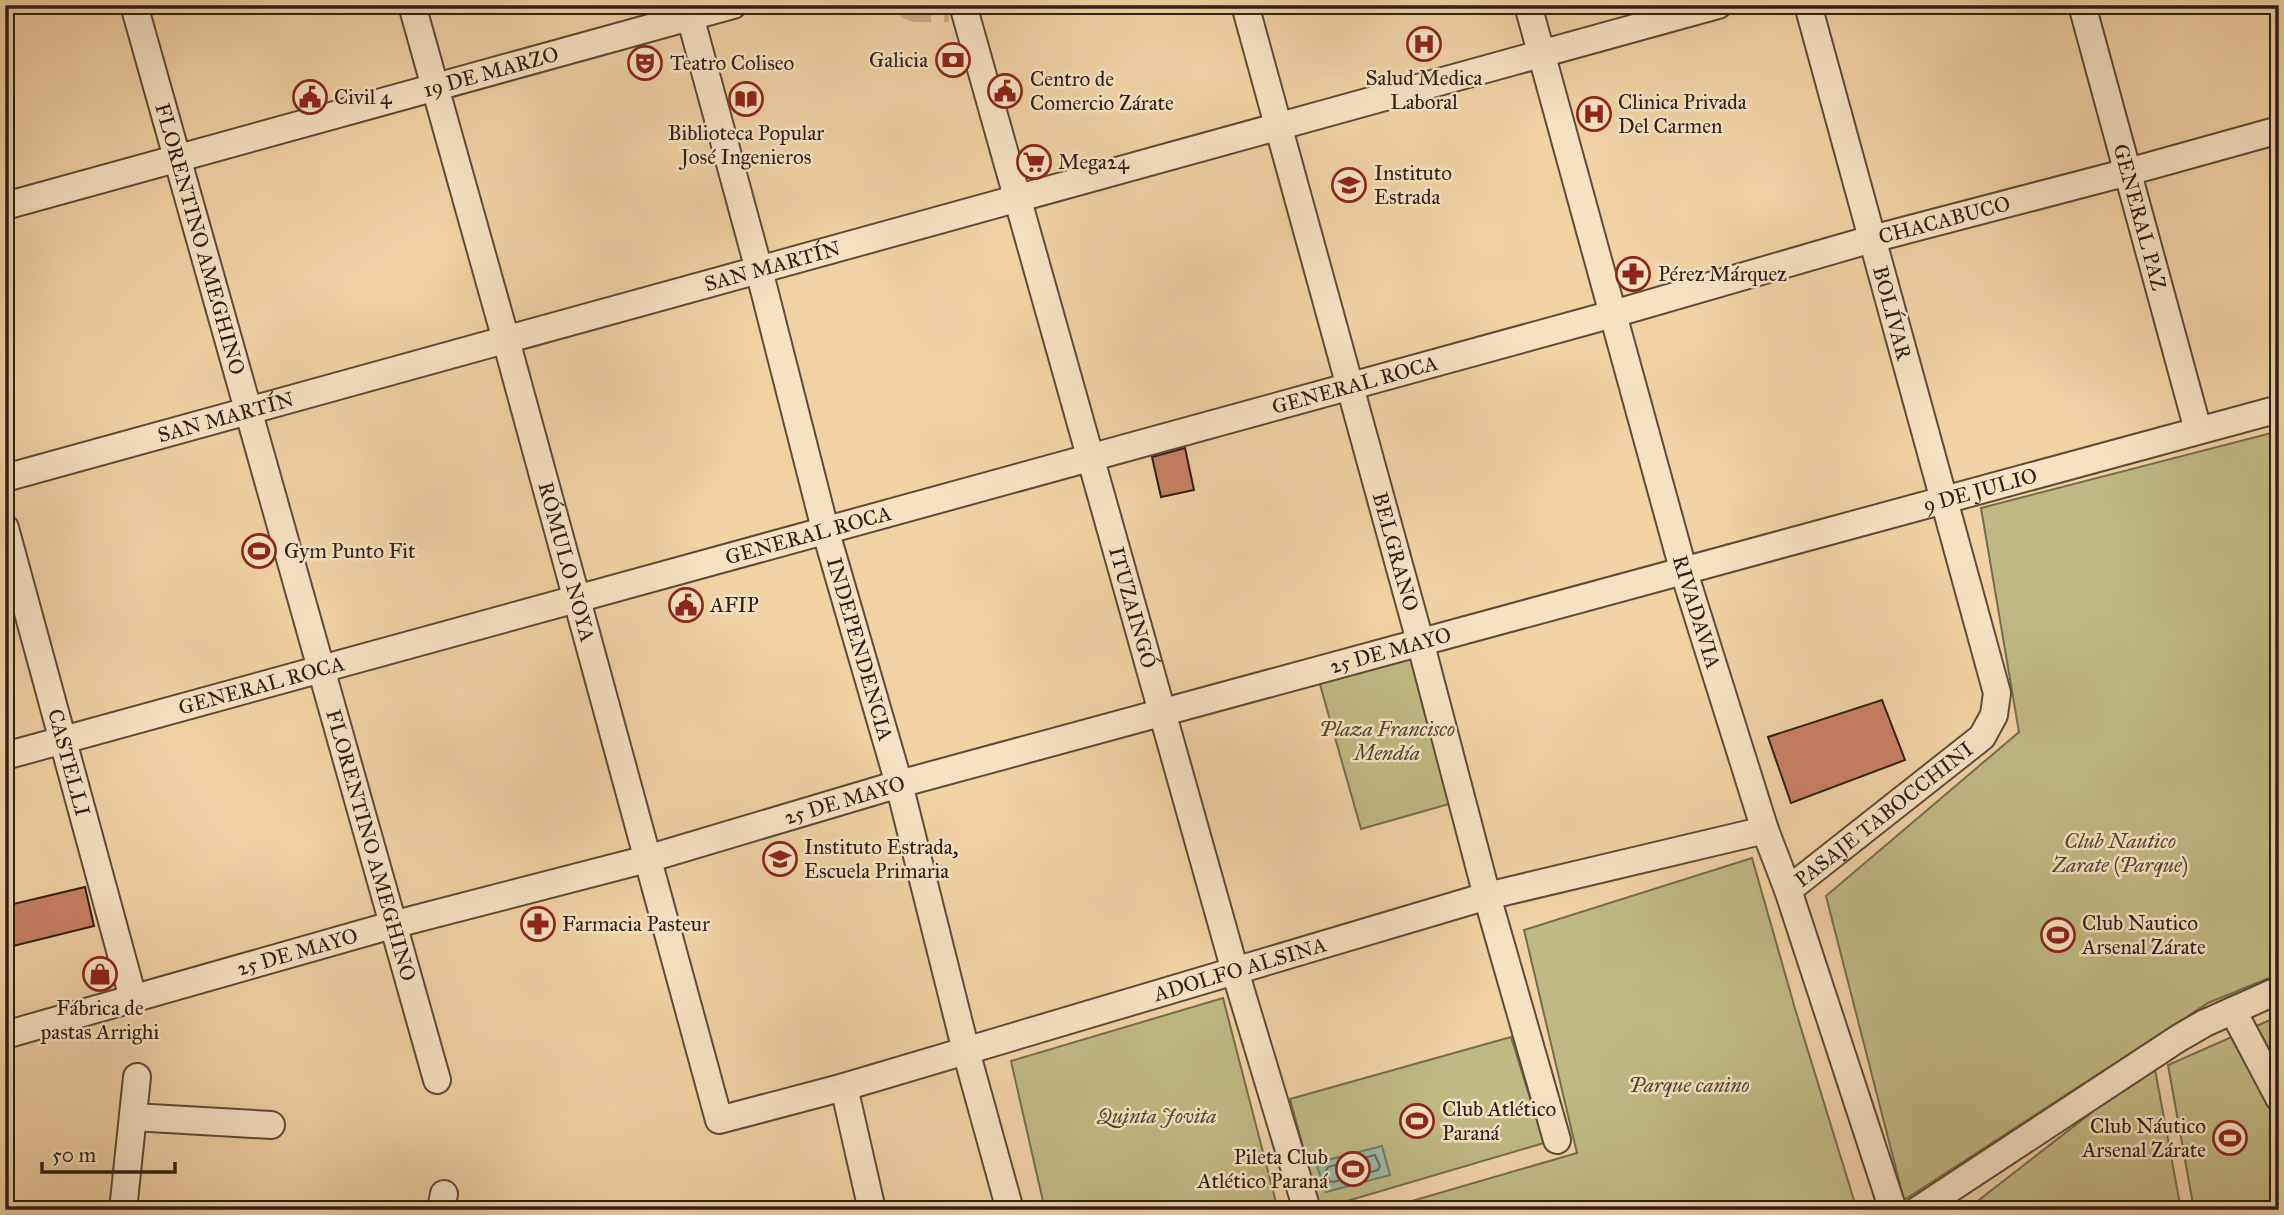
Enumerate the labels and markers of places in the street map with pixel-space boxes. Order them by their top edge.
hospital icon: Salud Medica Laboral [1405,25,1443,63]
bank icon: Galicia [934,41,972,79]
theatre icon: Teatro Coliseo [626,44,664,82]
place label: Galicia [869,47,928,73]
place label: Teatro Coliseo [670,50,795,76]
place label: Salud Medica Laboral [1366,65,1483,115]
place label: Centro de Comercio Zárate [1030,66,1174,116]
public building icon: Centro de Comercio Zárate [986,72,1024,110]
public building icon: Civil 4 [291,78,329,116]
library icon: Biblioteca Popular José Ingenieros [727,80,765,118]
place label: Civil 4 [334,84,393,110]
place label: Clinica Privada Del Carmen [1618,89,1747,139]
hospital icon: Clinica Privada Del Carmen [1575,95,1613,133]
place label: Biblioteca Popular José Ingenieros [668,120,824,170]
supermarket icon: Mega24 [1015,143,1053,181]
place label: Mega24 [1058,149,1130,175]
place label: Instituto Estrada [1374,160,1452,210]
school or university icon: Instituto Estrada [1330,166,1368,204]
pharmacy icon: Pérez Márquez [1614,255,1652,293]
place label: Pérez Márquez [1658,261,1787,287]
sports icon: Gym Punto Fit [240,532,278,570]
place label: Gym Punto Fit [284,538,416,564]
public building icon: AFIP [667,586,705,624]
place label: AFIP [709,592,759,618]
place label: Instituto Estrada, Escuela Primaria [804,834,959,884]
school or university icon: Instituto Estrada, Escuela Primaria [761,840,799,878]
pharmacy icon: Farmacia Pasteur [519,905,557,943]
place label: Club Nautico Arsenal Zárate [2081,910,2206,960]
place label: Farmacia Pasteur [562,911,710,937]
sports icon: Club Nautico Arsenal Zárate [2039,916,2077,954]
shop icon: Fábrica de pastas Arrighi [81,955,119,993]
place label: Fábrica de pastas Arrighi [40,995,159,1045]
place label: Club Atlético Paraná [1442,1096,1557,1146]
sports icon: Club Atlético Paraná [1398,1102,1436,1140]
place label: Club Náutico Arsenal Zárate [2081,1113,2206,1163]
sports icon: Club Náutico Arsenal Zárate [2211,1119,2249,1157]
place label: Pileta Club Atlético Paraná [1197,1144,1328,1194]
sports icon: Pileta Club Atlético Paraná [1334,1150,1372,1188]

